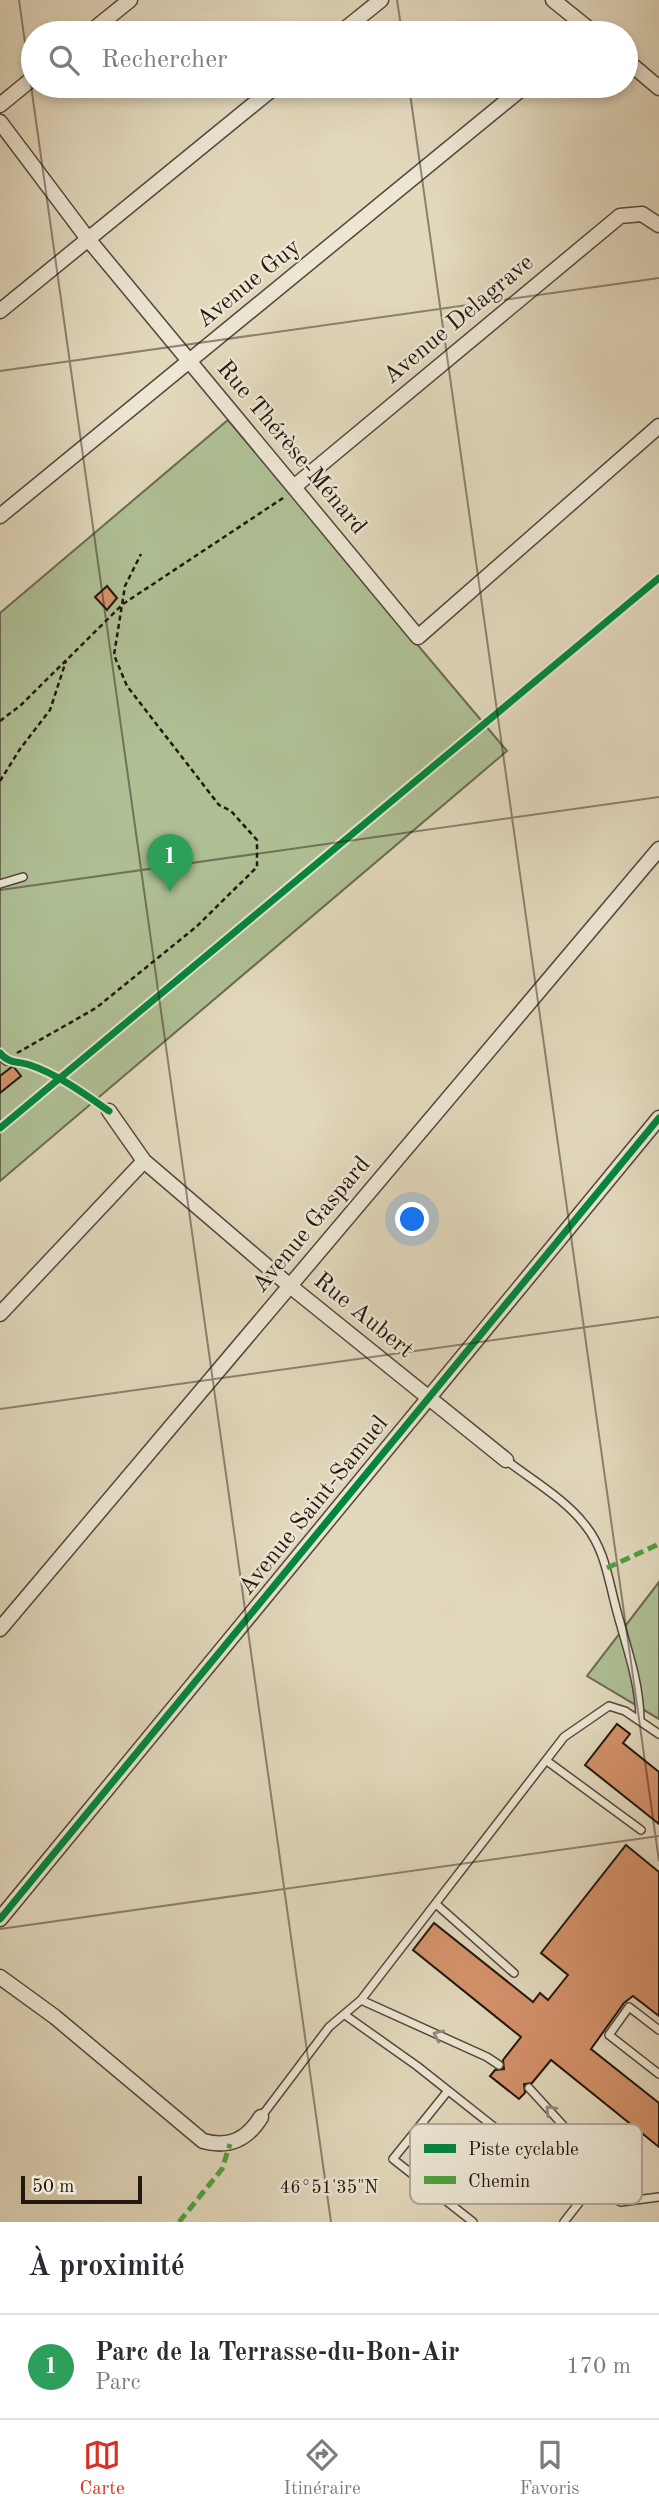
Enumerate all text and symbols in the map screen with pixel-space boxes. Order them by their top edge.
search box [21,21,638,98]
icon: search [45,41,83,79]
text: Rechercher [101,47,228,73]
street label: Avenue Guy [193,235,306,333]
street label: Avenue Delagrave [379,251,539,389]
street label: Rue Thérèse-Ménard [212,357,370,539]
pin: 1 [147,834,193,892]
street label: Avenue Gaspard [248,1152,376,1298]
your location [395,1202,429,1236]
street label: Rue Aubert [309,1269,417,1363]
street label: Avenue Saint-Samuel [235,1412,393,1600]
one-way arrow [433,2029,445,2043]
one-way arrow [545,2105,558,2118]
legend [410,2124,642,2204]
text: Piste cyclable [468,2141,579,2160]
scale bar [21,2173,142,2205]
text: Chemin [468,2173,530,2192]
text: 50 m [32,2178,74,2197]
text: 46°51'35"N [280,2179,378,2197]
text: À proximité [28,2252,185,2282]
text: Parc de la Terrasse-du-Bon-Air [95,2340,459,2366]
text: 1 [44,2355,58,2378]
text: 170 m [566,2355,631,2378]
text: Parc [95,2371,140,2394]
tab: Carte [79,2436,125,2501]
tab: Itinéraire [284,2436,361,2501]
tab: Favoris [519,2436,580,2501]

